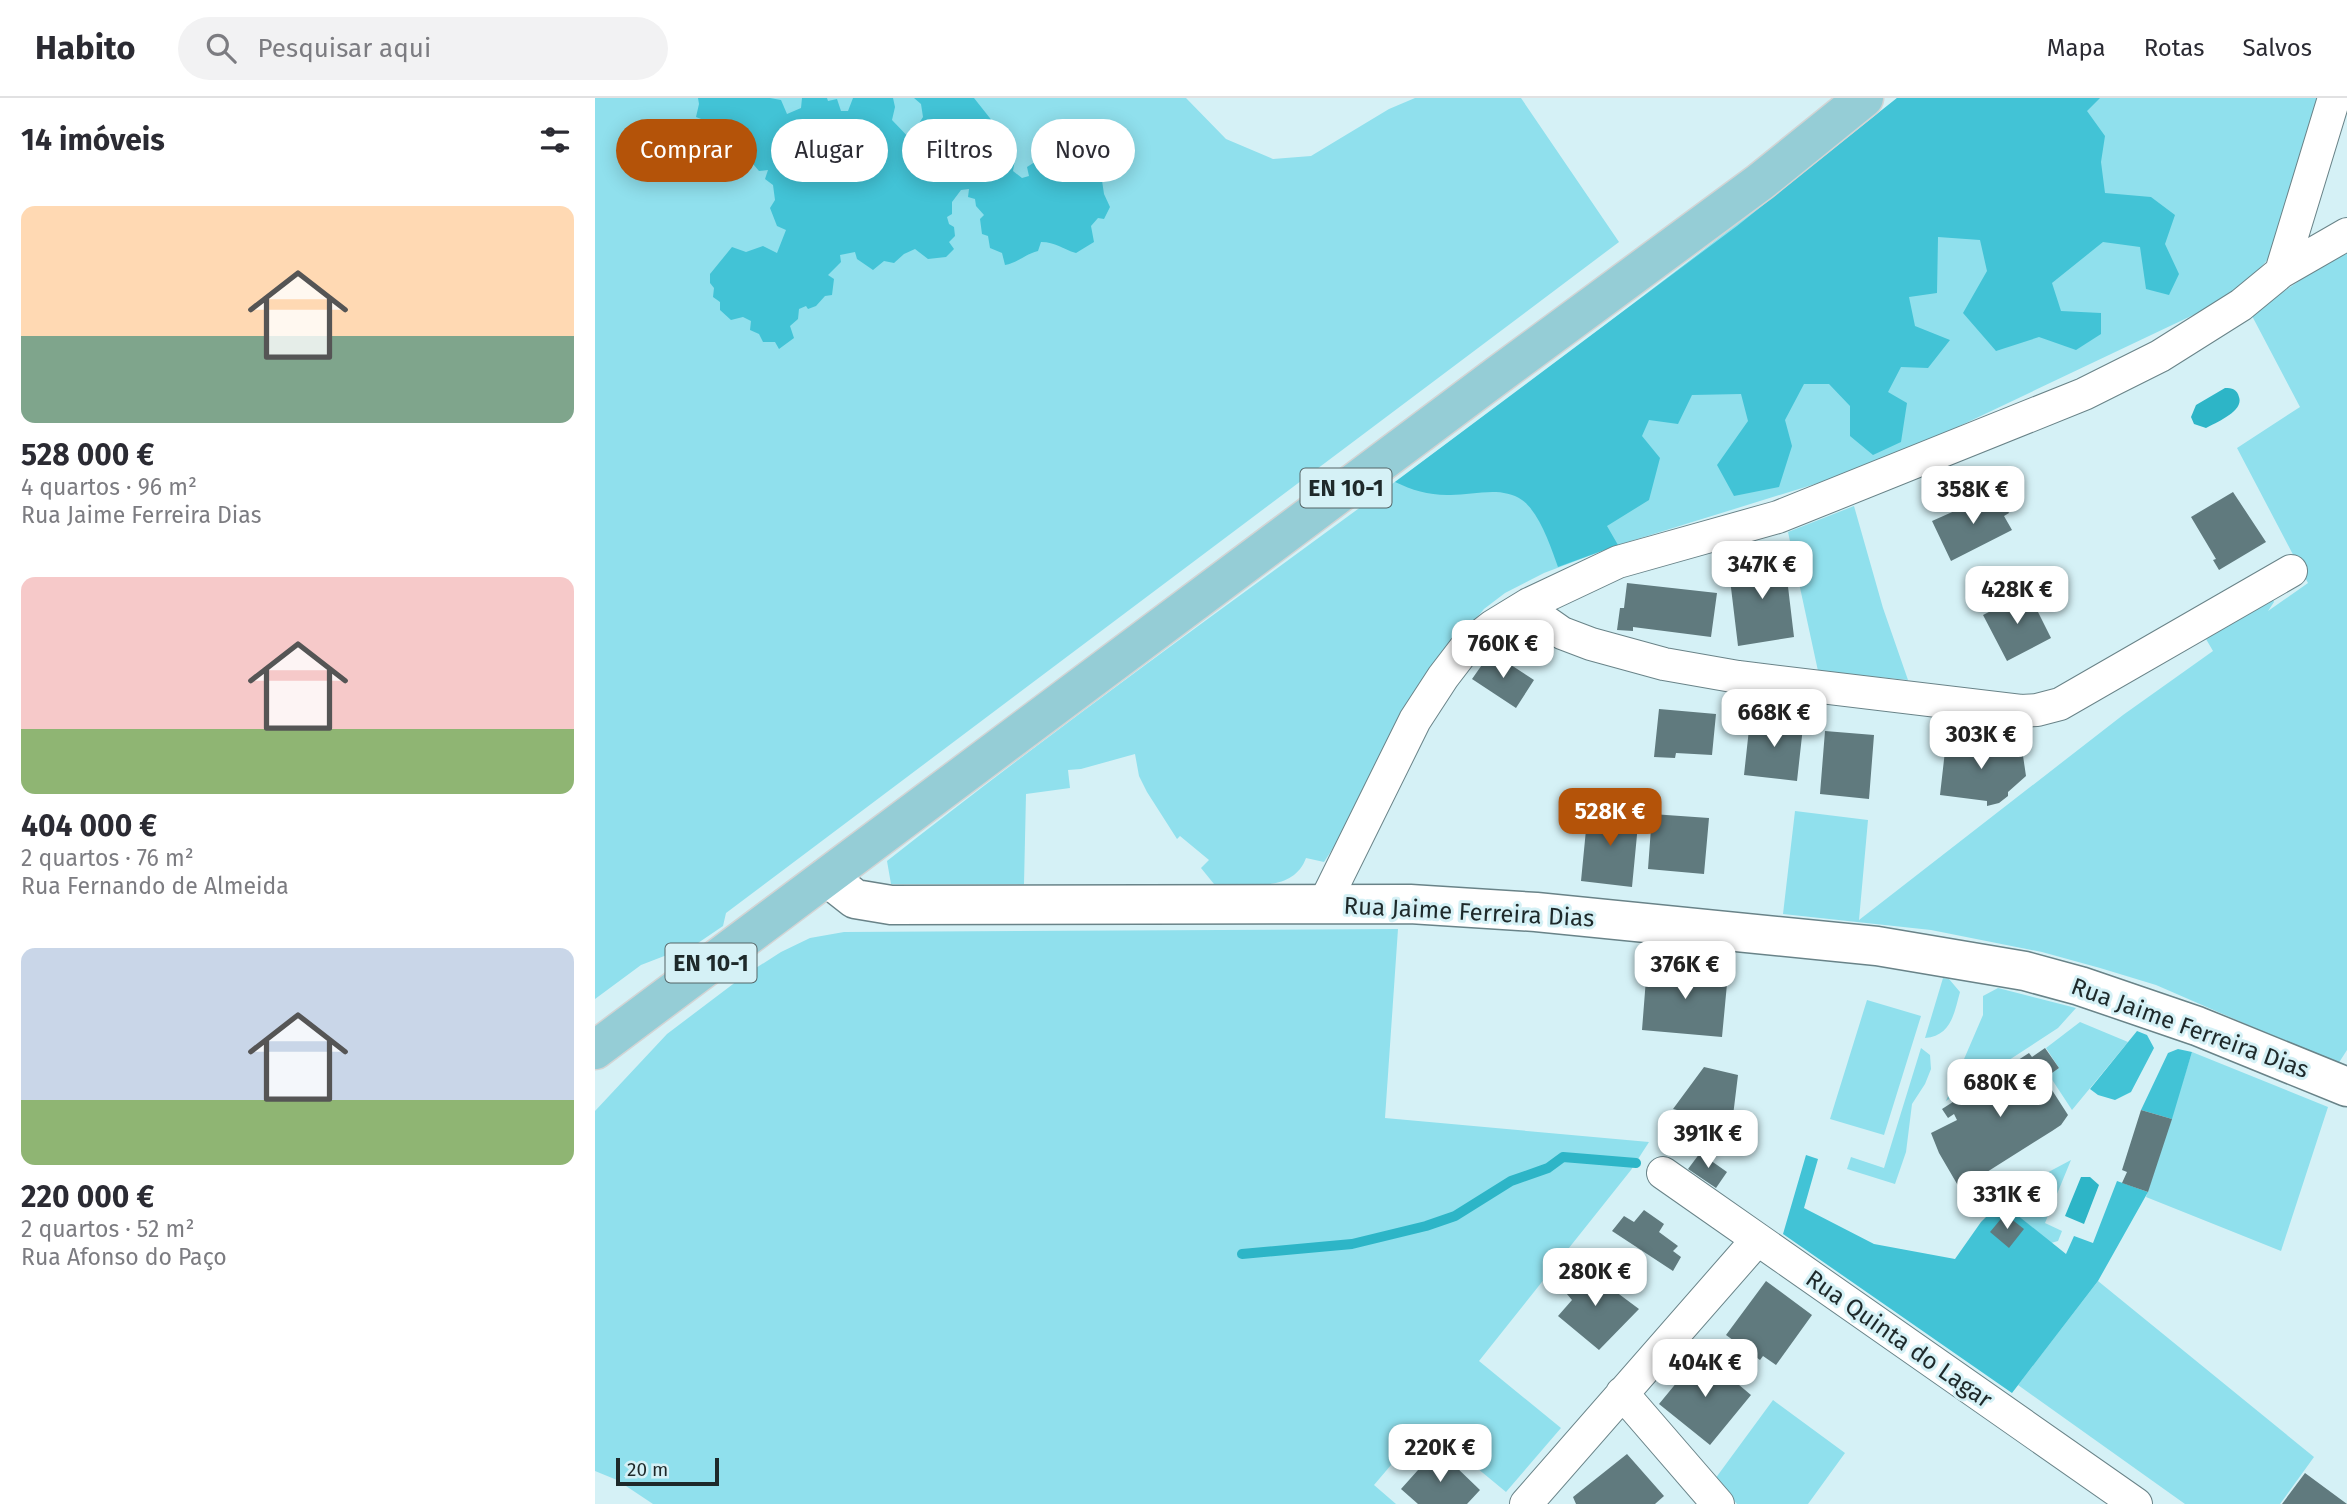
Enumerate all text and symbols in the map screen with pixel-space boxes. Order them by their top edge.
search box [178,17,668,80]
text: Habito [35,28,136,68]
icon: search [202,29,240,67]
text: Pesquisar aqui [258,33,431,64]
text: Mapa [2047,34,2106,62]
text: Rotas [2144,34,2204,62]
text: Salvos [2242,34,2312,62]
chip: Comprar [616,119,757,182]
chip: Alugar [771,119,888,182]
chip: Filtros [902,119,1017,182]
chip: Novo [1031,119,1135,182]
icon: filters [536,121,574,159]
text: 14 imóveis [21,122,165,158]
icon: home [235,252,361,378]
text: 528 000 € [21,437,154,473]
pin: 358K € [1916,466,2030,526]
road number: EN 10-1 [1301,468,1391,508]
text: 4 quartos · 96 m² [21,473,197,501]
text: 358K € [1937,475,2009,503]
text: Rua Jaime Ferreira Dias [21,501,261,529]
pin: 347K € [1705,542,1819,601]
text: 347K € [1728,550,1796,578]
pin: 428K € [1960,566,2074,626]
text: 428K € [1981,575,2053,603]
pin: 760K € [1446,620,1560,680]
icon: home [235,623,361,749]
text: 760K € [1468,629,1538,657]
pin: 668K € [1717,690,1831,749]
text: 668K € [1738,698,1810,726]
pin: 303K € [1924,712,2038,771]
text: 303K € [1946,720,2016,748]
pin: 528K € [1553,788,1667,848]
text: 528K € [1575,797,1645,825]
text: 404 000 € [21,808,157,844]
text: 2 quartos · 76 m² [21,844,194,872]
text: Rua Fernando de Almeida [21,872,289,900]
street label: Rua Jaime Ferreira Dias [1343,891,1595,933]
pin: 376K € [1628,942,1742,1001]
road number: EN 10-1 [666,944,757,982]
text: 376K € [1651,950,1719,978]
street label: Rua Jaime Ferreira Dias [2067,972,2313,1084]
icon: home [235,994,361,1120]
pin: 680K € [1943,1060,2057,1119]
text: 680K € [1963,1068,2037,1096]
pin: 391K € [1651,1110,1765,1170]
text: 391K € [1674,1119,1742,1147]
pin: 331K € [1950,1172,2064,1231]
text: 220 000 € [21,1179,154,1215]
text: 331K € [1973,1180,2041,1208]
text: 2 quartos · 52 m² [21,1215,194,1243]
text: Rua Afonso do Paço [21,1243,227,1271]
pin: 280K € [1538,1248,1652,1308]
text: 280K € [1559,1257,1631,1285]
street label: Rua Quinta do Lagar [1801,1264,1998,1414]
pin: 404K € [1648,1340,1762,1399]
text: 404K € [1668,1348,1742,1376]
pin: 220K € [1383,1424,1497,1484]
text: 220K € [1405,1433,1475,1461]
scale bar [616,1455,719,1487]
text: 20 m [627,1458,668,1481]

